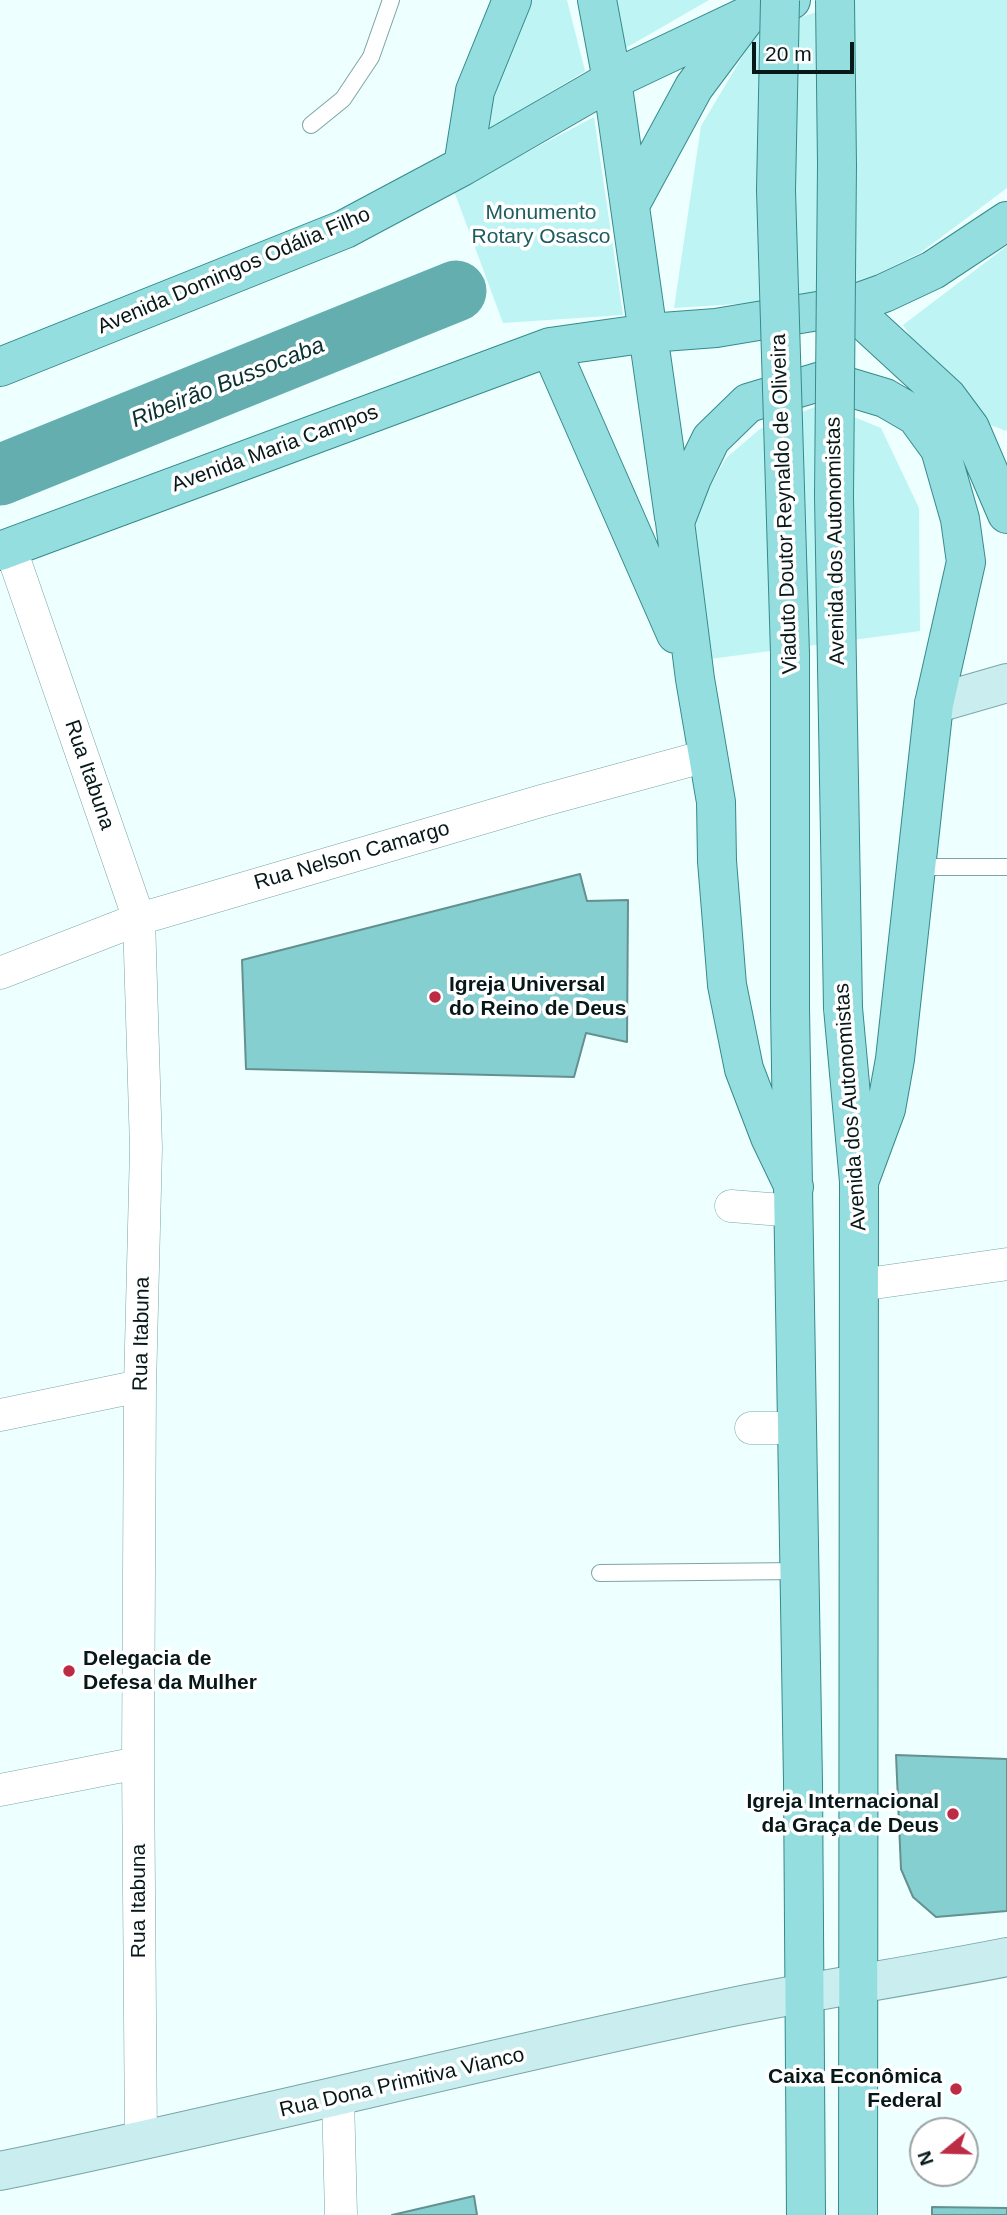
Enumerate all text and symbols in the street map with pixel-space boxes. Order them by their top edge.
scale bar [755,28,856,72]
text: 20 m [765,42,812,65]
park label: Monumento Rotary Osasco [472,200,610,250]
street label: Avenida Domingos Odália Filho [94,202,374,340]
water label: Ribeirão Bussocaba [127,332,329,434]
street label: Viaduto Doutor Reynaldo de Oliveira [766,333,804,675]
street label: Avenida Maria Campos [168,400,382,498]
street label: Avenida dos Autonomistas [821,417,851,665]
street label: Rua Itabuna [58,717,120,833]
street label: Rua Nelson Camargo [251,816,453,896]
place label: Igreja Universal do Reino de Deus [449,972,626,1022]
street label: Avenida dos Autonomistas [830,982,872,1232]
marker: Igreja Universal do Reino de Deus [427,989,443,1005]
street label: Rua Itabuna [128,1277,156,1391]
place label: Delegacia de Defesa da Mulher [83,1646,257,1696]
marker: Delegacia de Defesa da Mulher [61,1663,77,1679]
place label: Igreja Internacional da Graça de Deus [746,1789,939,1839]
marker: Igreja Internacional da Graça de Deus [945,1806,961,1822]
street label: Rua Itabuna [126,1844,152,1958]
street label: Rua Dona Primitiva Vianco [277,2043,527,2123]
place label: Caixa Econômica Federal [768,2064,942,2114]
marker: Caixa Econômica Federal [948,2081,964,2097]
north arrow [909,2117,979,2187]
text: N [913,2148,938,2168]

